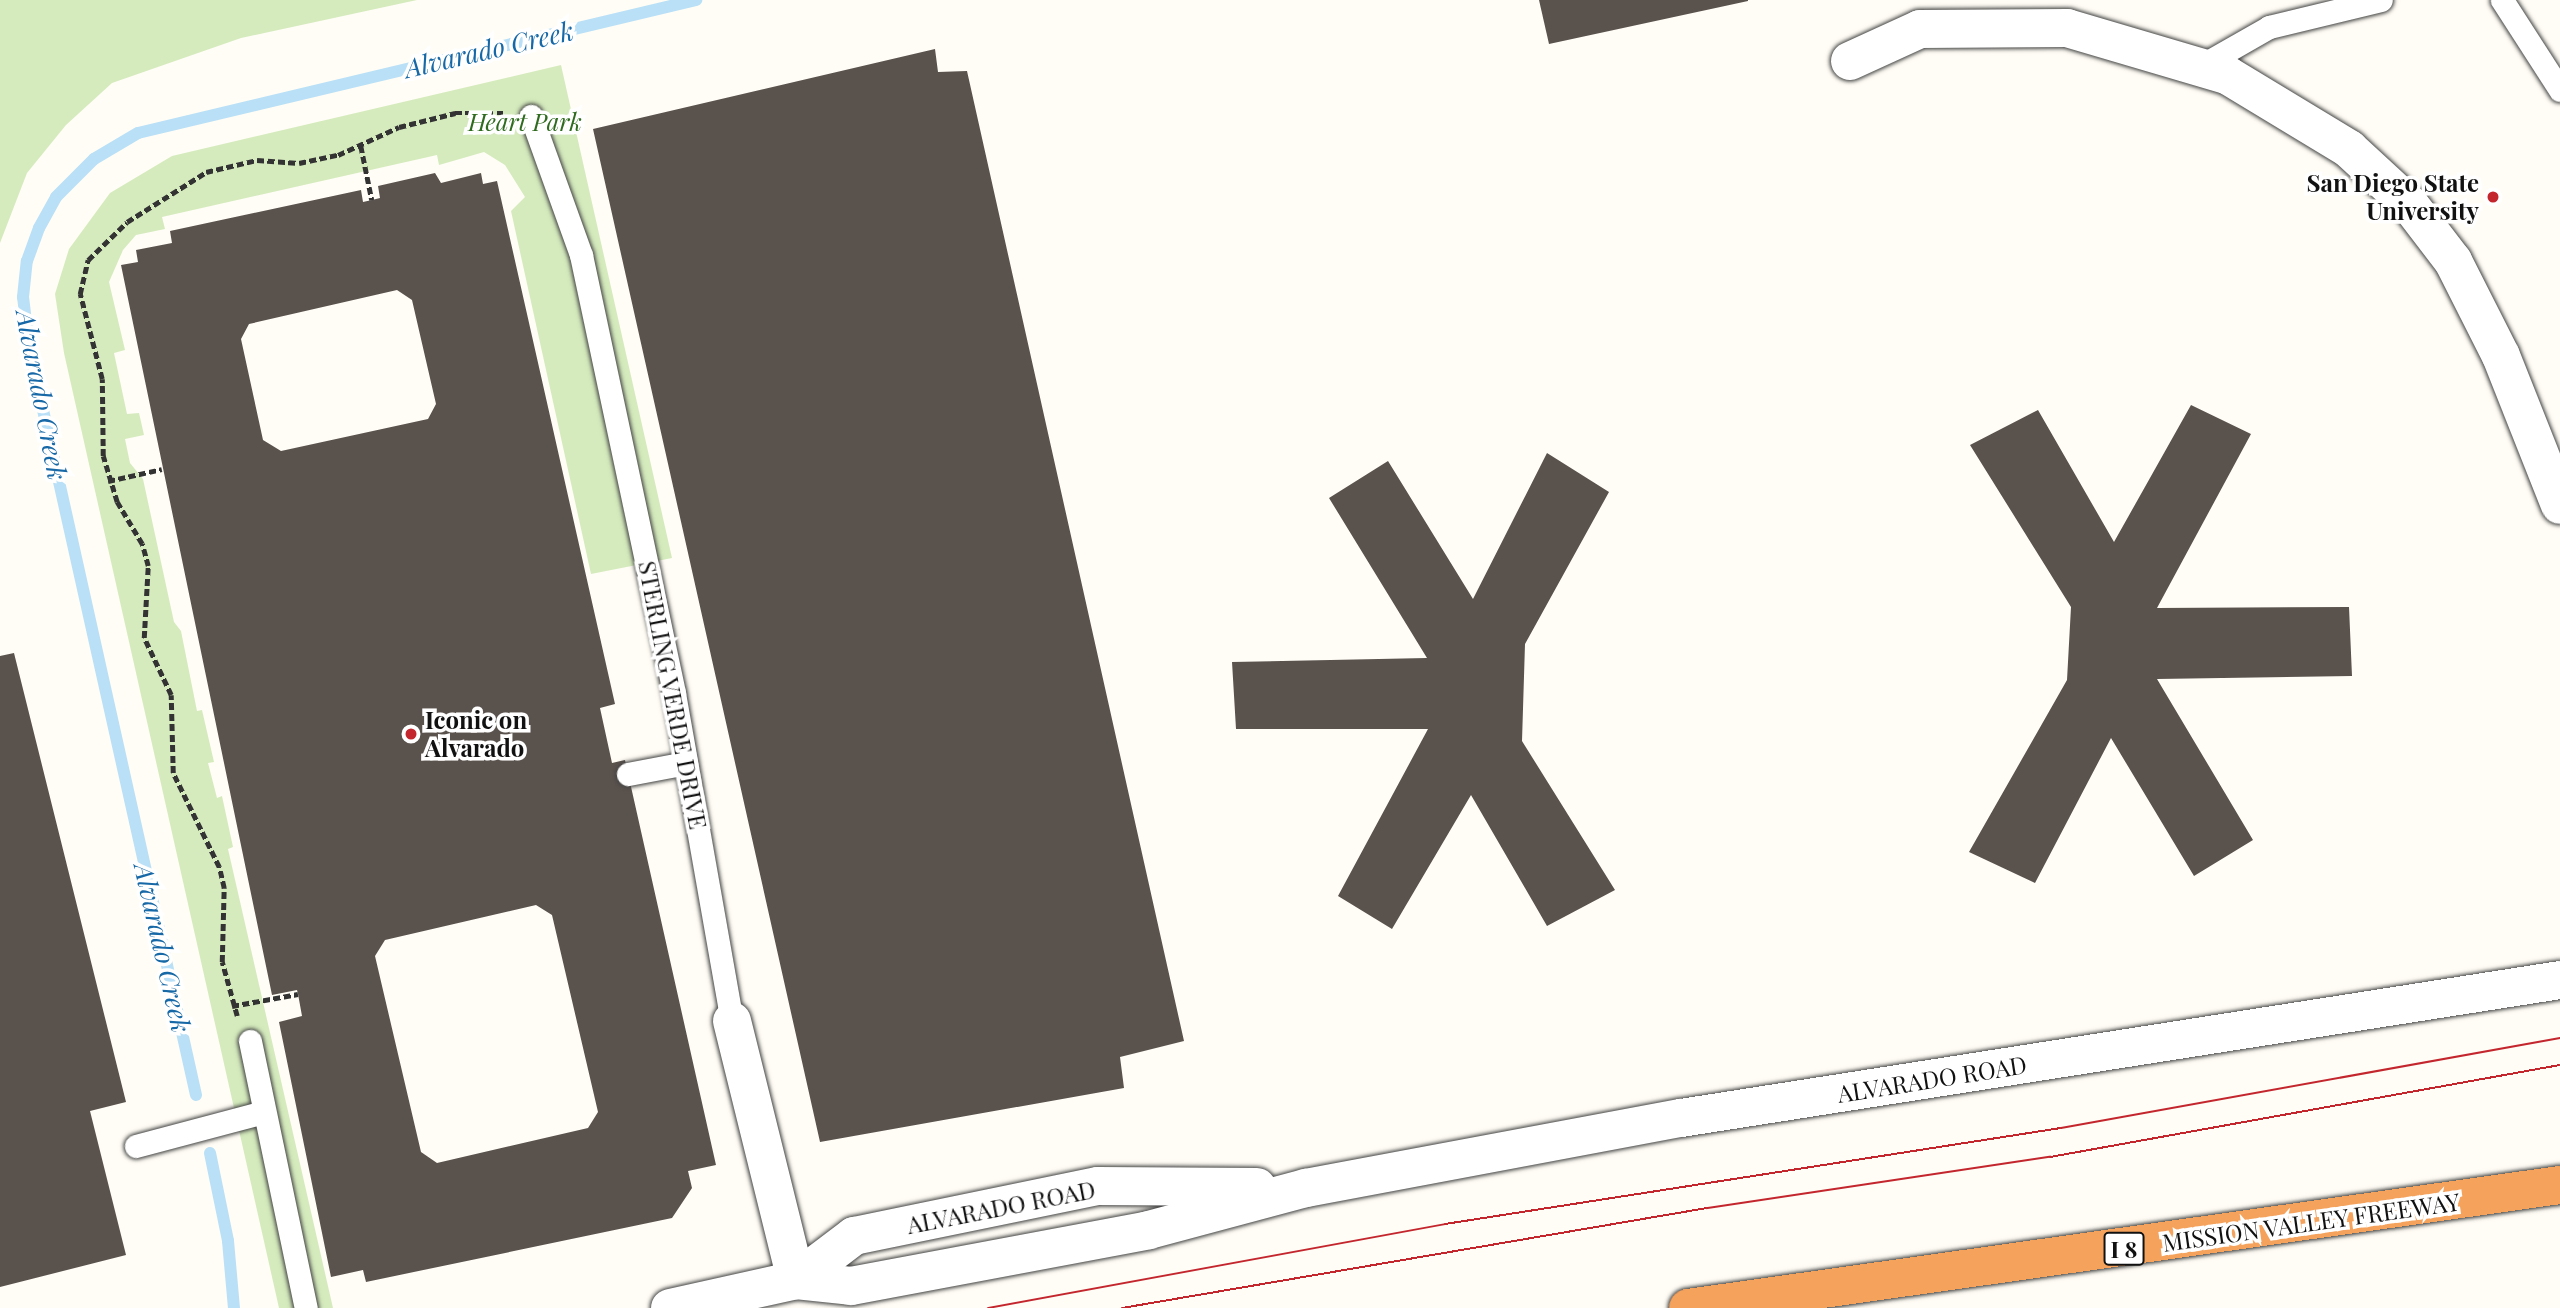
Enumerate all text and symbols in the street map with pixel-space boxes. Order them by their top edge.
water label: Alvarado Creek [402,14,576,84]
park label: Heart Park [468,108,582,136]
place label: San Diego State University [2307,169,2479,225]
marker: San Diego State University [2485,189,2501,205]
water label: Alvarado Creek [10,308,74,482]
street label: STERLING VERDE DRIVE [633,558,713,832]
place label: Iconic on Alvarado [425,706,527,762]
marker: Iconic on Alvarado [403,726,419,742]
water label: Alvarado Creek [128,861,198,1035]
street label: ALVARADO ROAD [1835,1050,2029,1108]
street label: ALVARADO ROAD [904,1175,1098,1239]
street label: MISSION VALLEY FREEWAY [2160,1187,2462,1257]
road number: I 8 [2103,1230,2145,1268]

